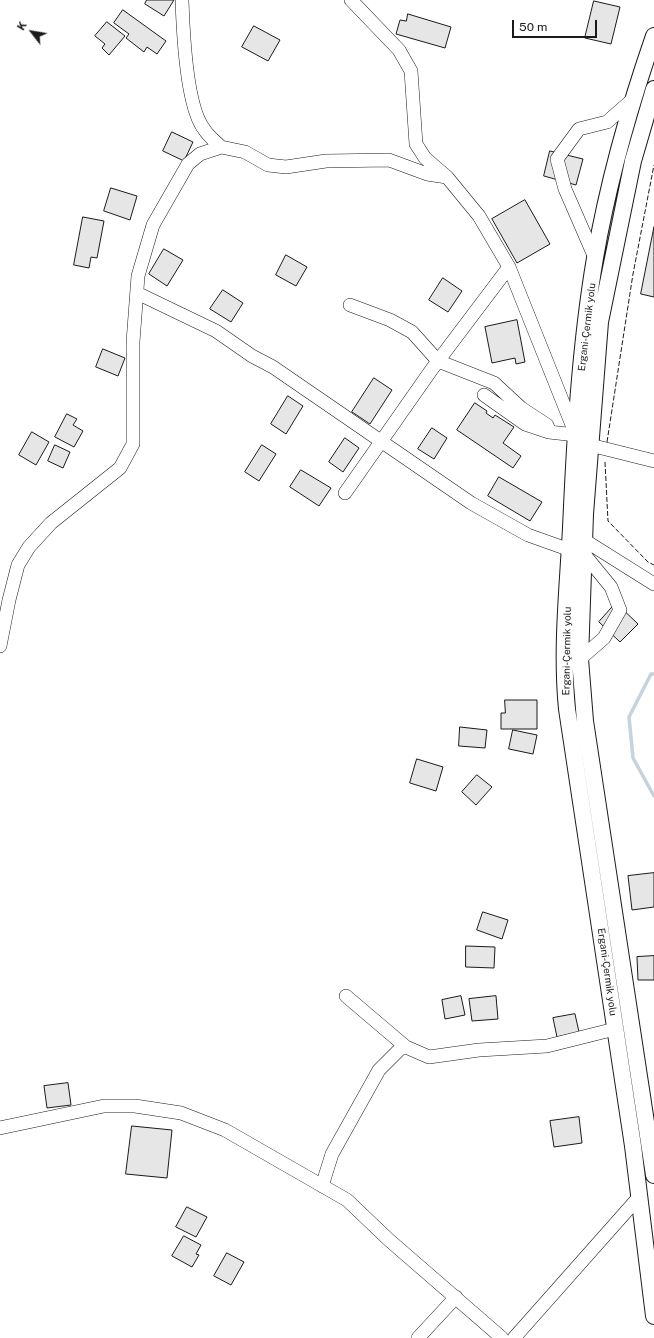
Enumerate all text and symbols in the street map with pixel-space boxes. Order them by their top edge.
north arrow [12,12,52,52]
scale bar [514,12,599,38]
text: K [15,19,29,32]
text: 50 m [519,20,547,34]
street label: Ergani-Çermik yolu [576,282,598,372]
street label: Ergani-Çermik yolu [560,607,574,695]
street label: Ergani-Çermik yolu [595,927,619,1017]

